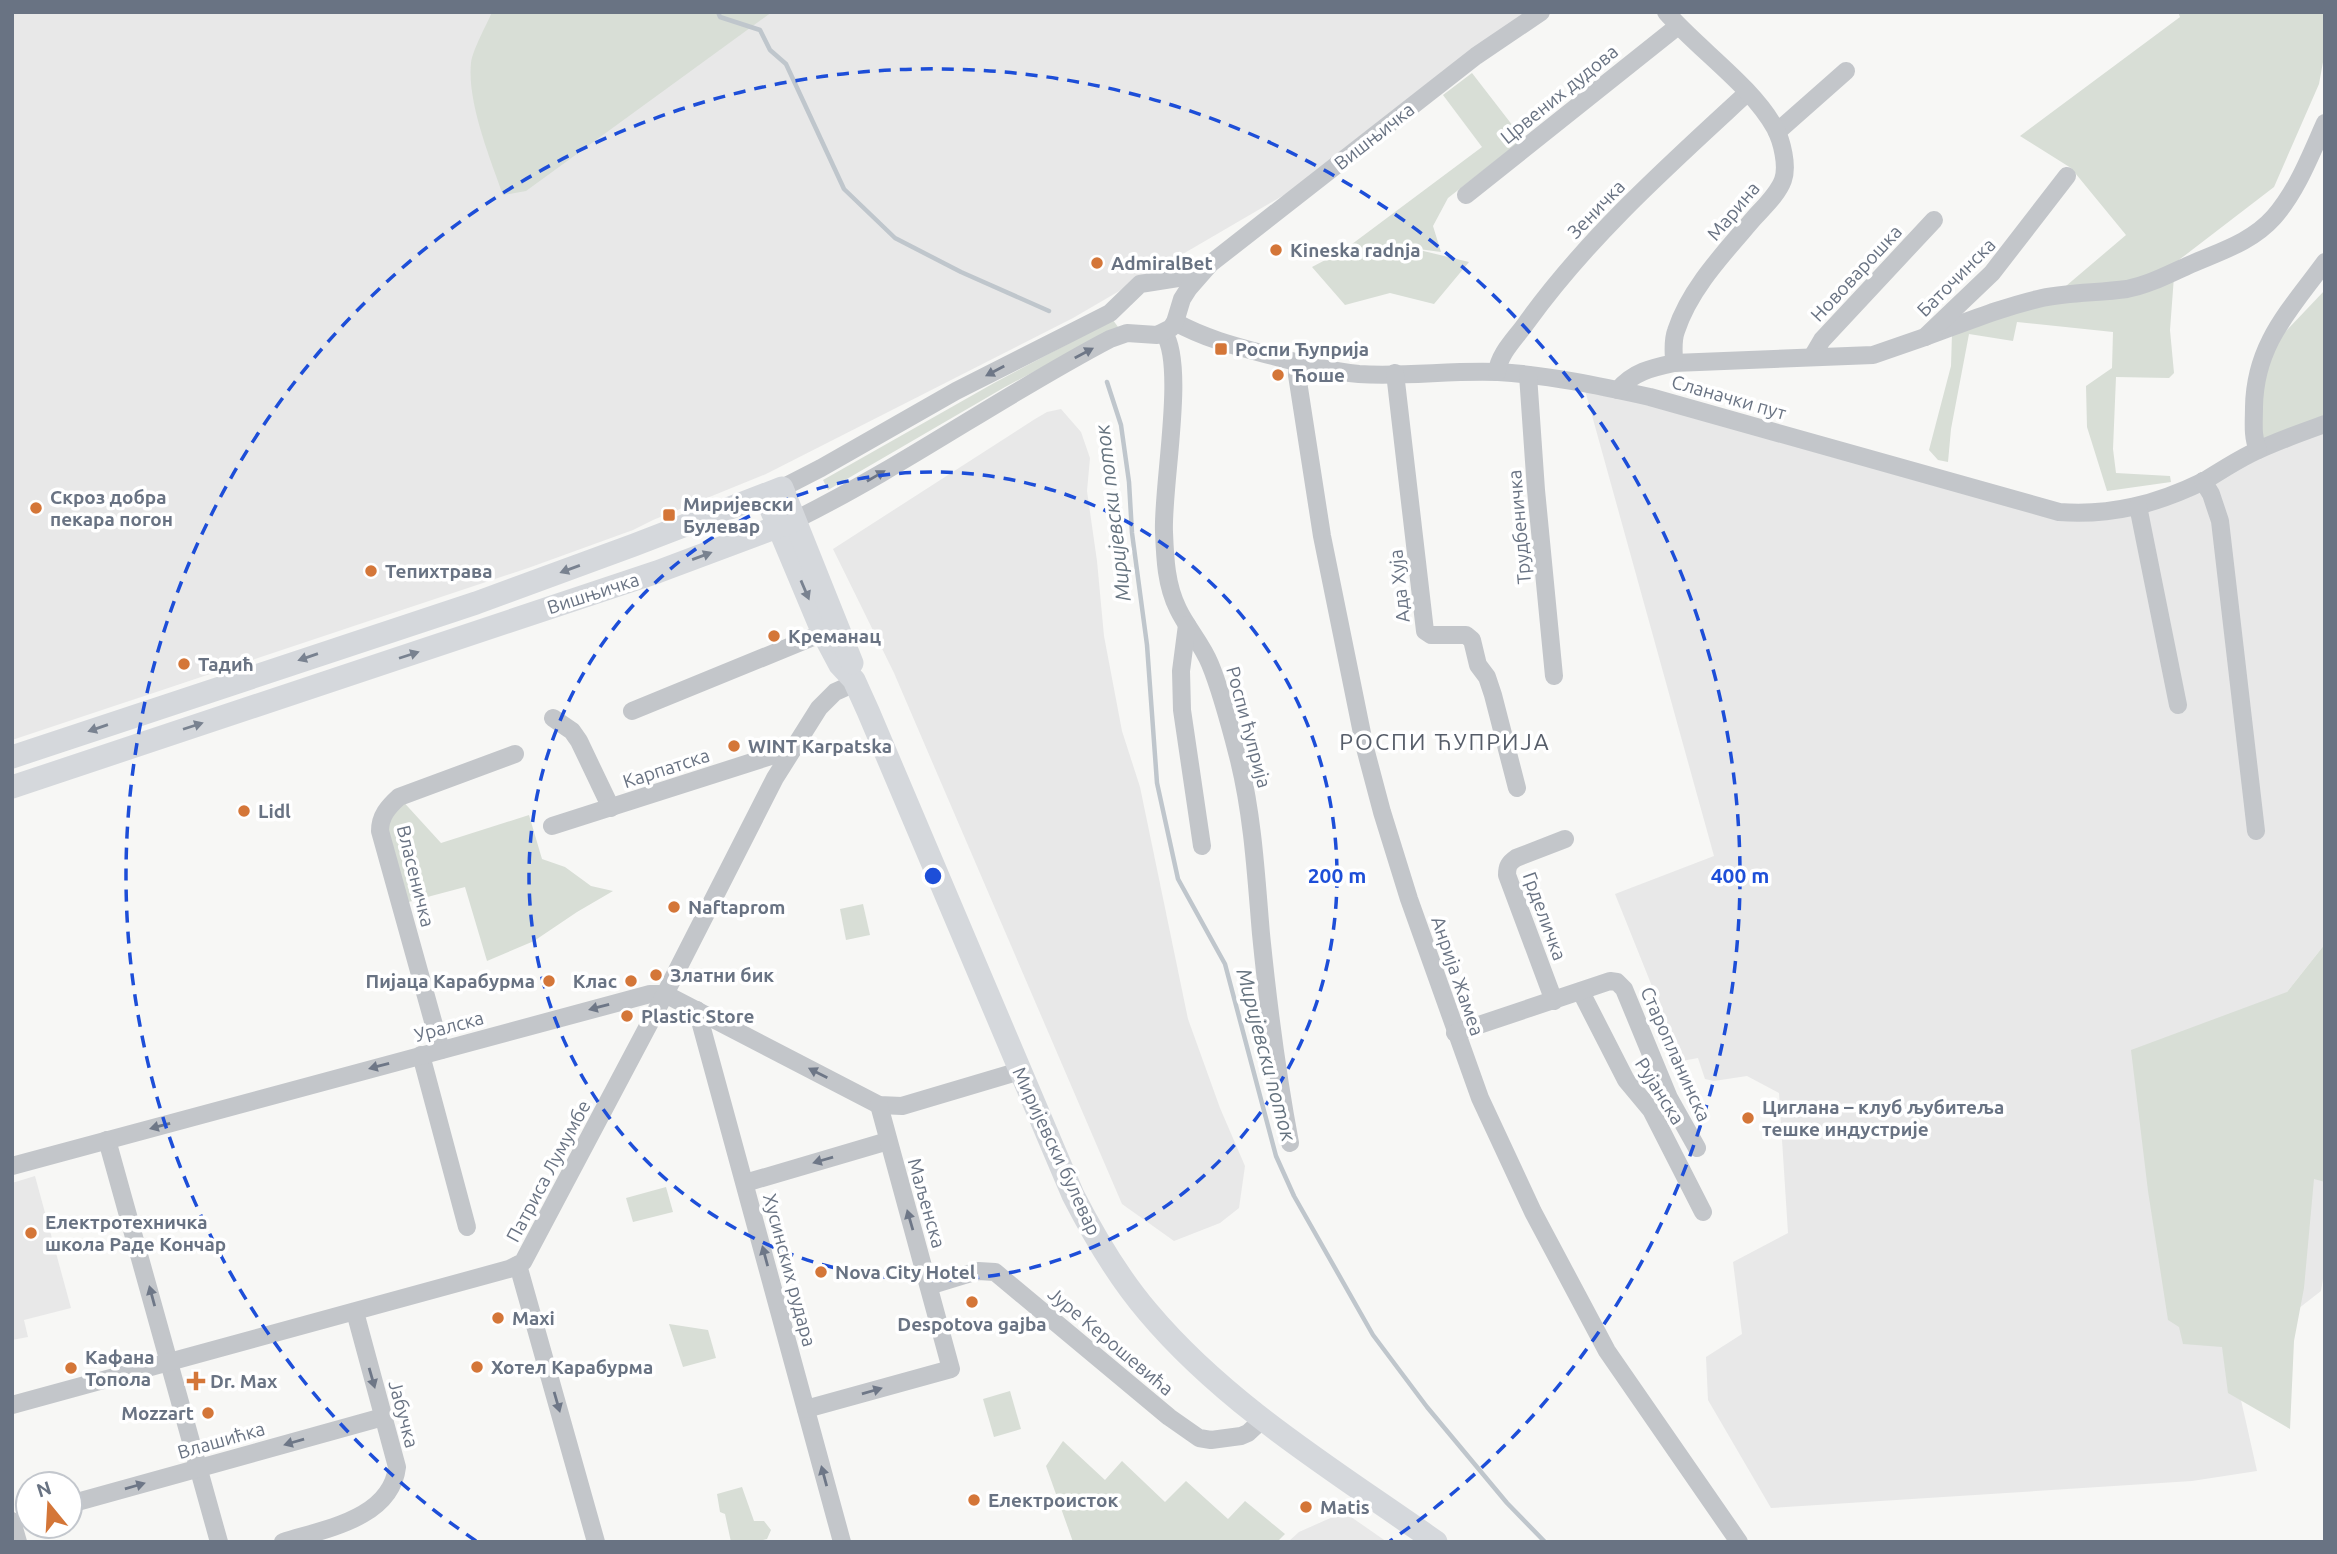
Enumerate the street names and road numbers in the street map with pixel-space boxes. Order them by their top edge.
street label: Црвених дудова [1496,40,1622,148]
street label: Вишњичка [1330,98,1418,174]
street label: Зеничка [1563,175,1629,243]
street label: Марина [1702,177,1764,245]
street label: Нововарошка [1806,220,1906,326]
street label: Баточинска [1912,233,2000,321]
street label: Сланачки пут [1669,370,1789,424]
street label: Трудбеничка [1503,469,1535,585]
street label: Ада Хуја [1384,548,1414,624]
street label: Вишњичка [544,568,642,618]
street label: Роспи ћуприја [1222,664,1276,790]
street label: Карпатска [620,744,712,792]
street label: Власеничка [393,823,439,929]
street label: Грделичка [1519,869,1571,963]
street label: Анрија Жамеа [1427,913,1489,1039]
street label: Старопланинска [1636,983,1716,1125]
street label: Уралска [412,1006,486,1046]
street label: Рујанска [1631,1054,1689,1128]
street label: Миријевски булевар [1008,1063,1106,1239]
street label: Патриса Лумумбе [501,1096,595,1246]
street label: Маљенска [904,1156,950,1250]
street label: Хусинских рудара [759,1191,821,1349]
street label: Јуре Керошевића [1044,1282,1178,1400]
street label: Јабучка [384,1378,424,1450]
street label: Влашићка [175,1417,267,1463]

